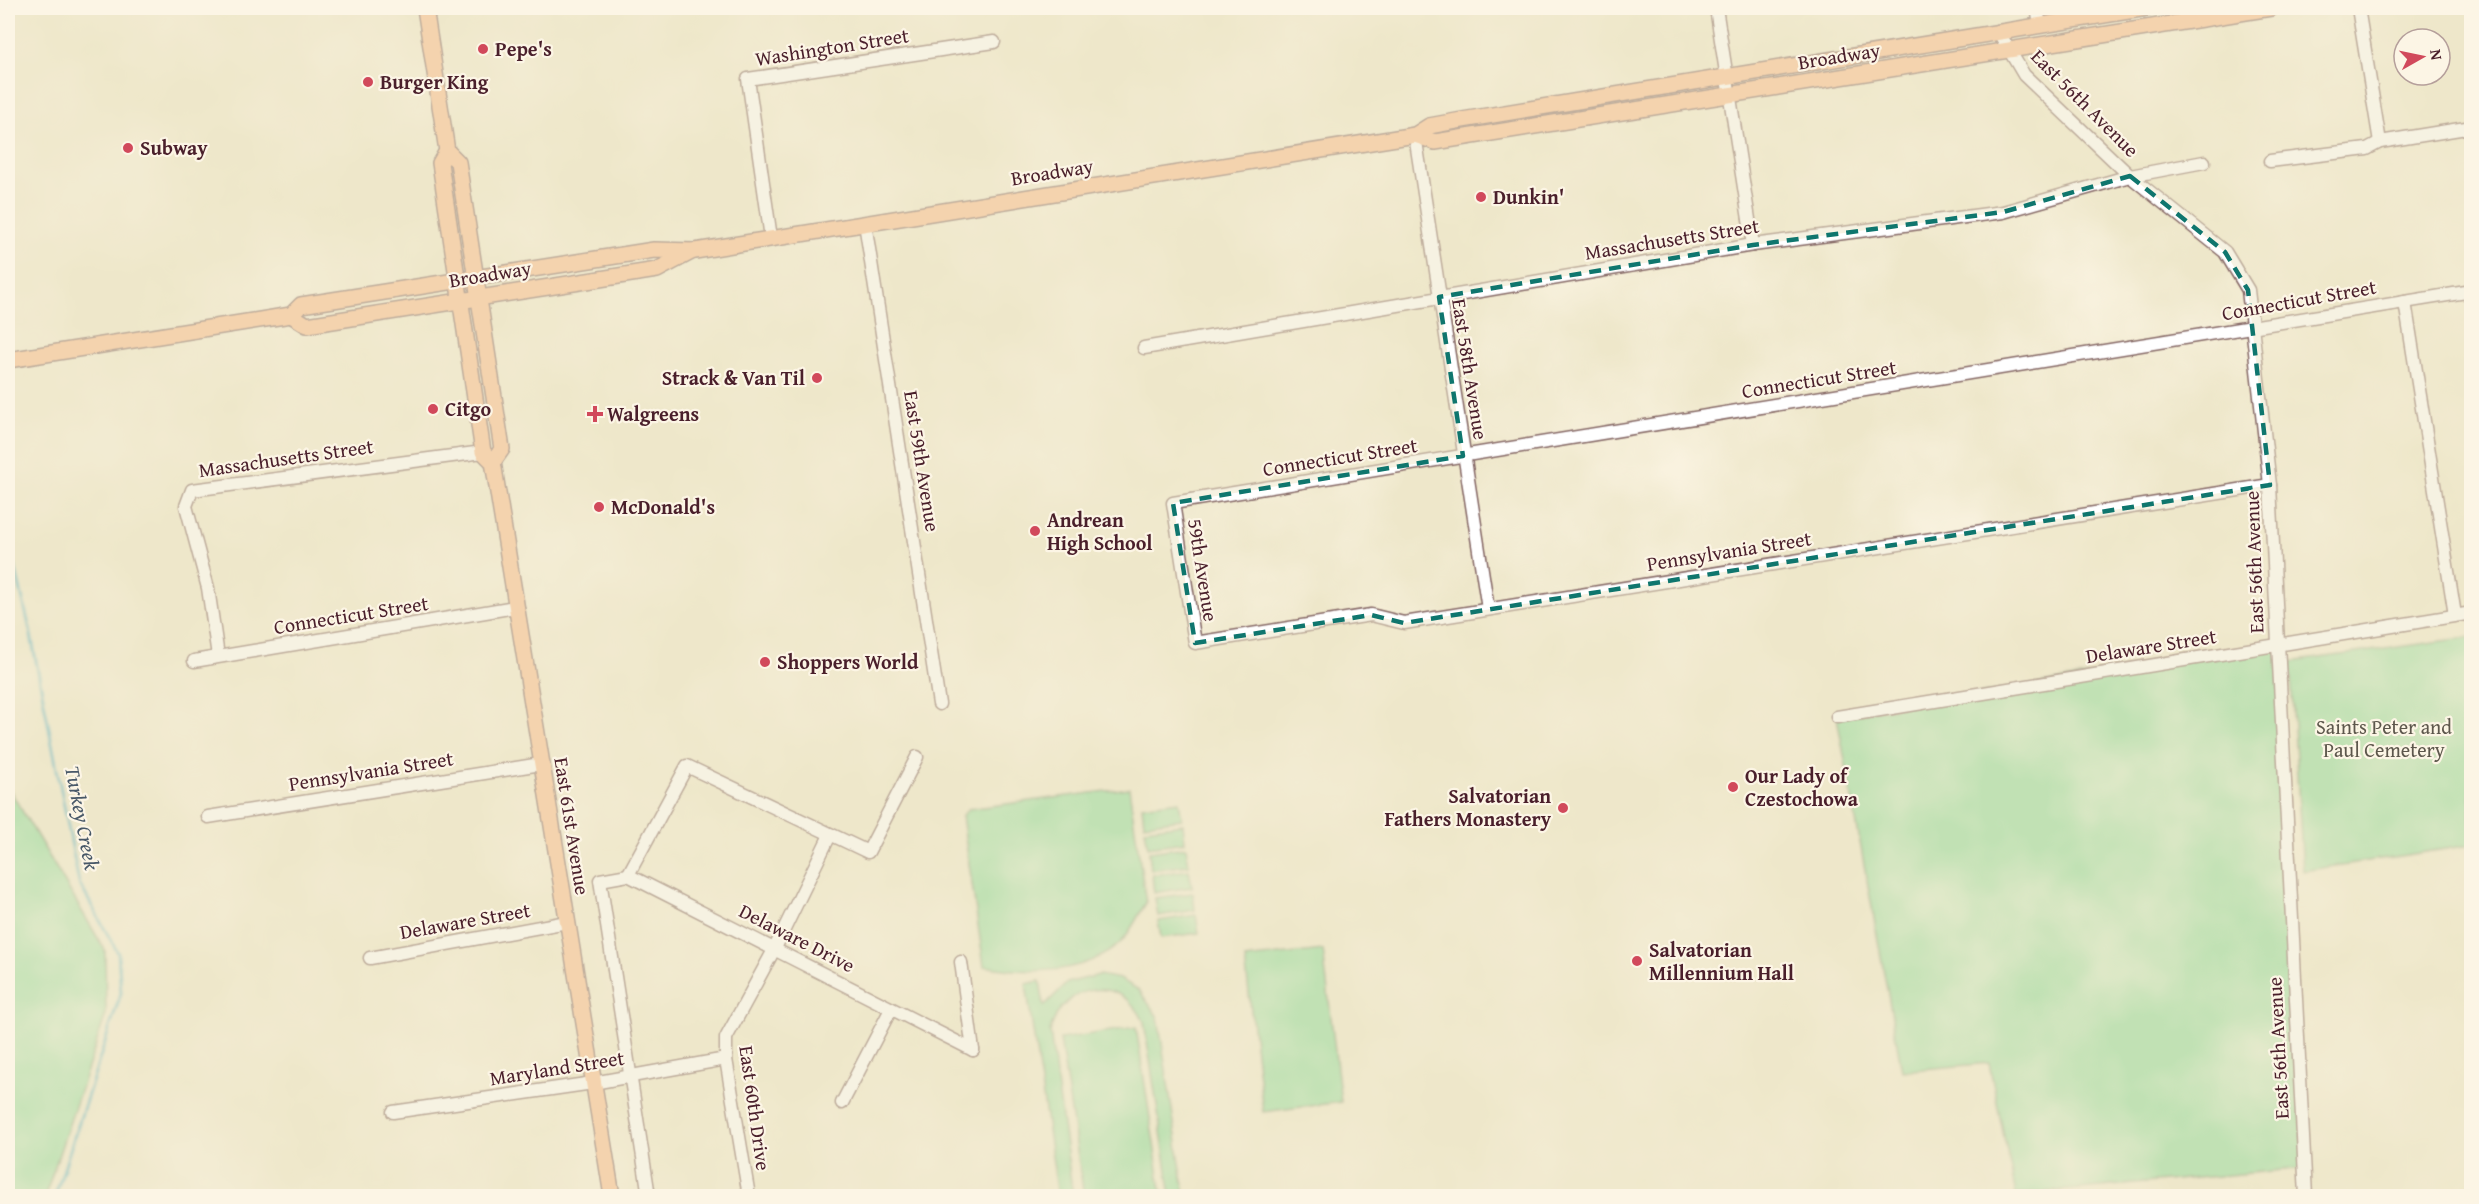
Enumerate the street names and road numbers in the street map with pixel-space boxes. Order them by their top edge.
street label: Washington Street [753,20,911,73]
street label: Broadway [1796,35,1882,76]
street label: East 56th Avenue [2025,42,2146,163]
street label: Broadway [1009,151,1095,192]
street label: Massachusetts Street [1583,210,1761,267]
street label: Broadway [447,253,533,294]
street label: Connecticut Street [2219,272,2378,327]
street label: East 58th Avenue [1445,296,1496,442]
street label: Connecticut Street [1740,352,1898,405]
street label: East 59th Avenue [897,388,948,534]
street label: Connecticut Street [1261,430,1419,483]
street label: Massachusetts Street [197,431,375,484]
street label: East 56th Avenue [2237,490,2270,634]
street label: 59th Avenue [1181,517,1226,623]
street label: Pennsylvania Street [1644,523,1813,578]
street label: Connecticut Street [272,588,430,641]
street label: Delaware Street [2083,621,2218,670]
street label: Pennsylvania Street [286,743,455,798]
street label: East 61st Avenue [547,755,598,897]
street label: Delaware Street [397,895,532,946]
street label: Delaware Drive [734,896,860,979]
street label: East 56th Avenue [2259,976,2296,1120]
street label: Maryland Street [487,1043,626,1092]
street label: East 60th Drive [732,1044,779,1172]

